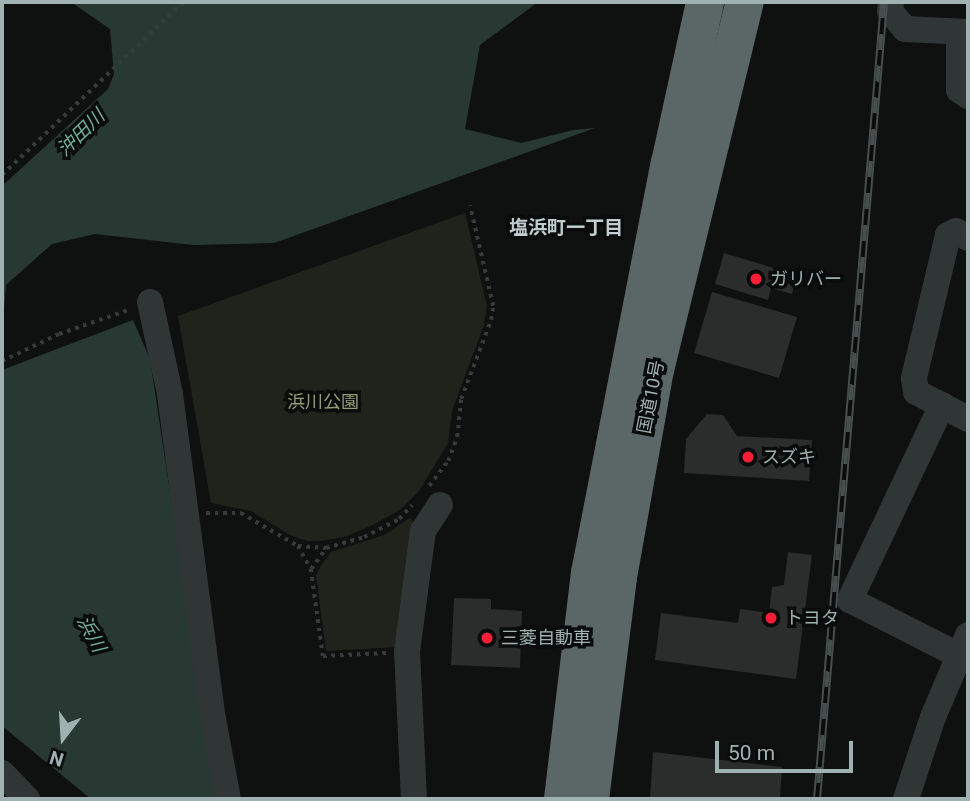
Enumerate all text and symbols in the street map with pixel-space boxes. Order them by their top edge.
water label: 沖田川 [53,105,109,161]
district label: 塩浜町一丁目 [509,217,623,239]
place label: ガリバー [770,268,842,290]
marker: ガリバー [748,271,764,287]
street label: 国道10号 [633,359,669,435]
park label: 浜川公園 [287,391,359,413]
place label: スズキ [762,446,816,468]
marker: スズキ [740,449,756,465]
place label: トヨタ [785,607,839,629]
marker: トヨタ [763,610,779,626]
water label: 浜川 [72,612,110,656]
place label: 三菱自動車 [501,627,591,649]
marker: 三菱自動車 [479,630,495,646]
north arrow [28,703,98,773]
scale bar [718,728,856,772]
text: 50 m [728,741,775,765]
text: N [47,746,66,772]

